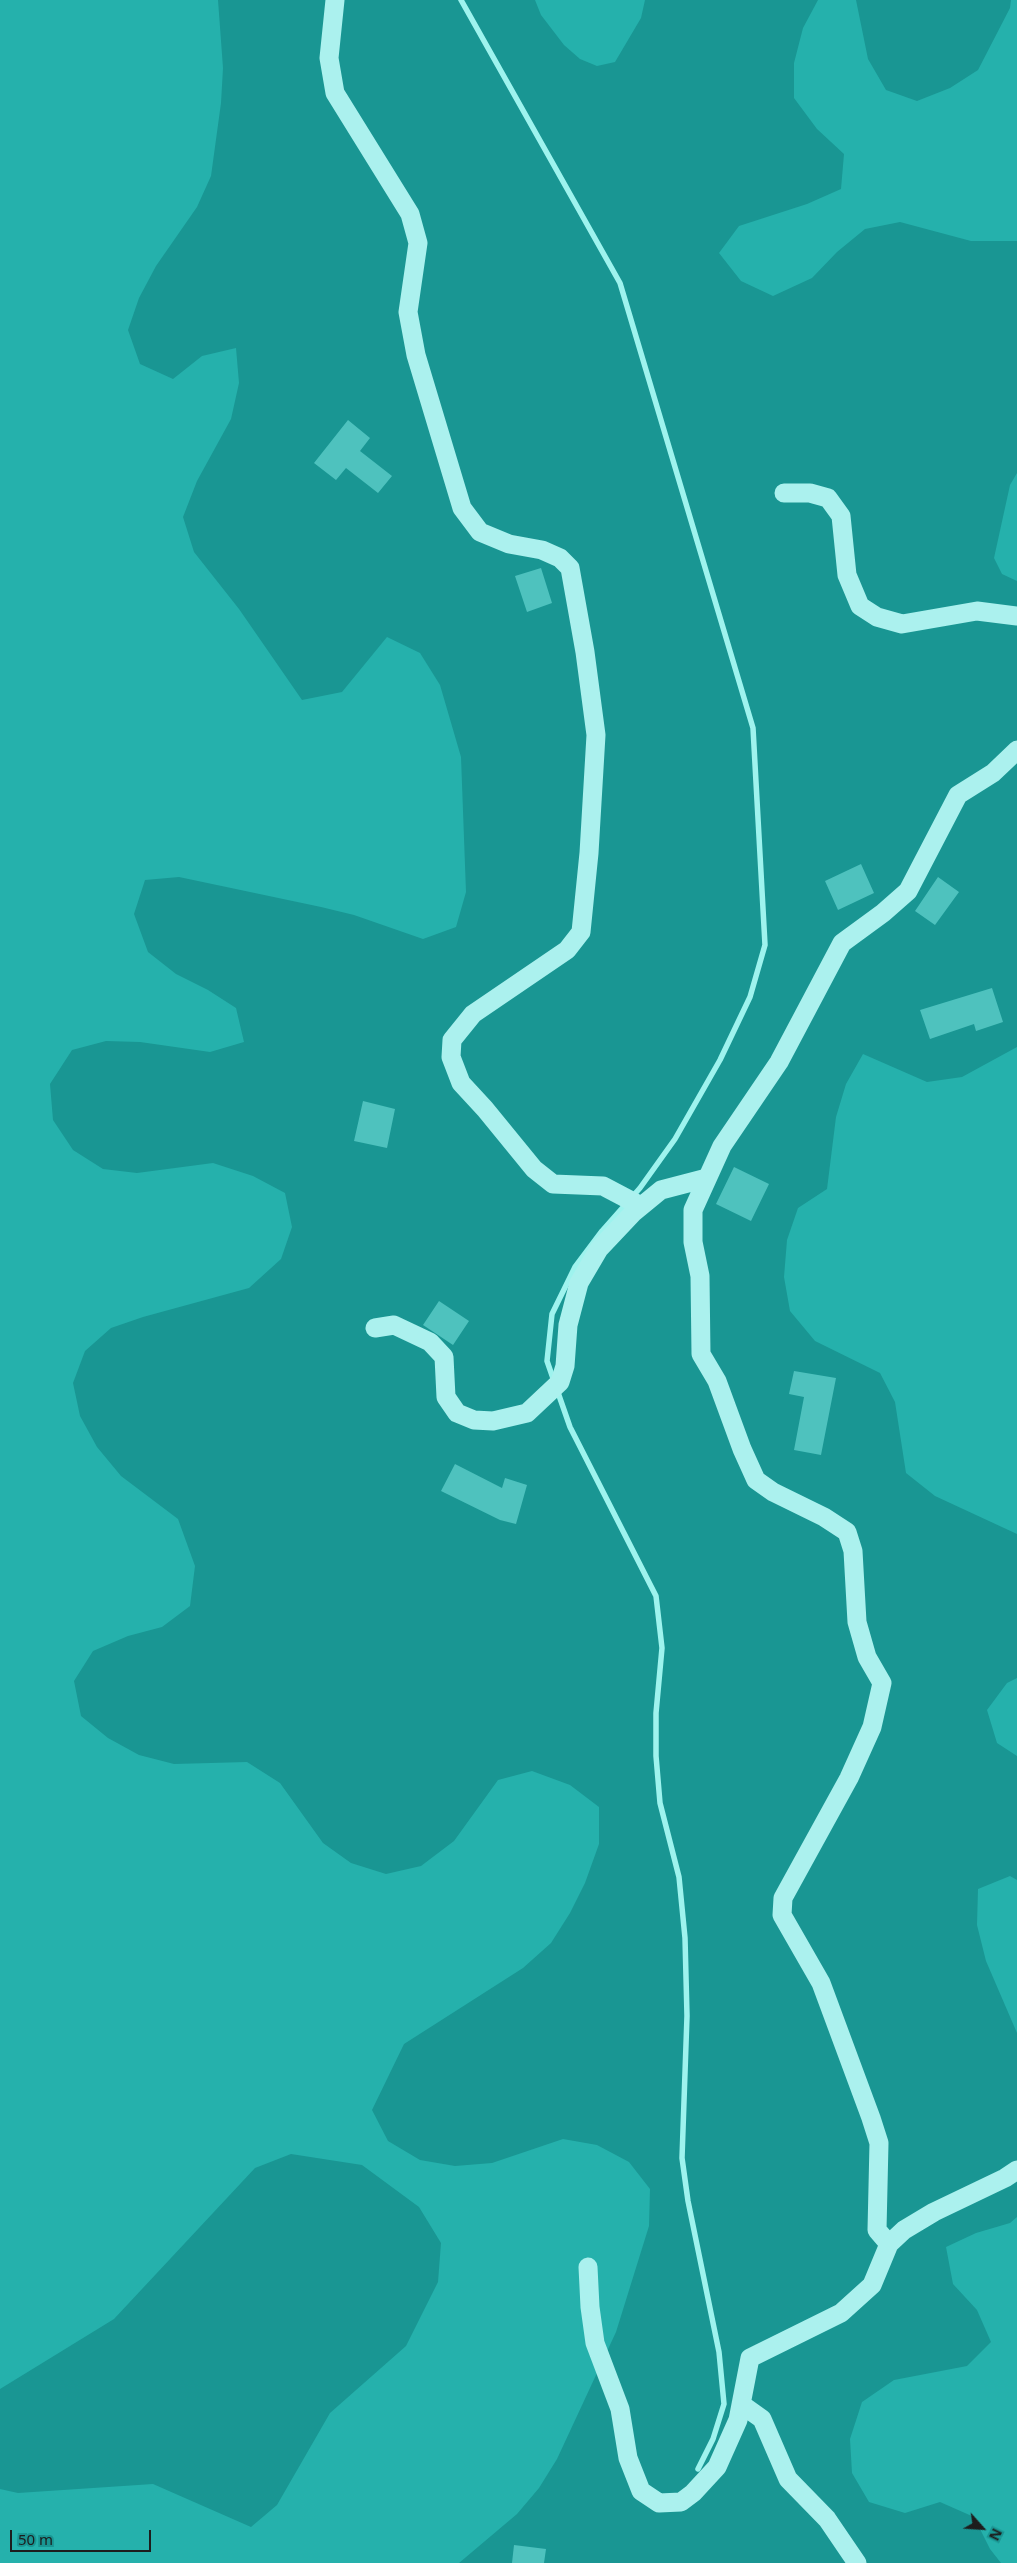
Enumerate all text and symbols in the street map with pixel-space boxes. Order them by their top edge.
north arrow [957,2503,1007,2553]
scale bar [12,2520,154,2552]
text: N [985,2526,1007,2544]
text: 50 m [18,2529,53,2549]

